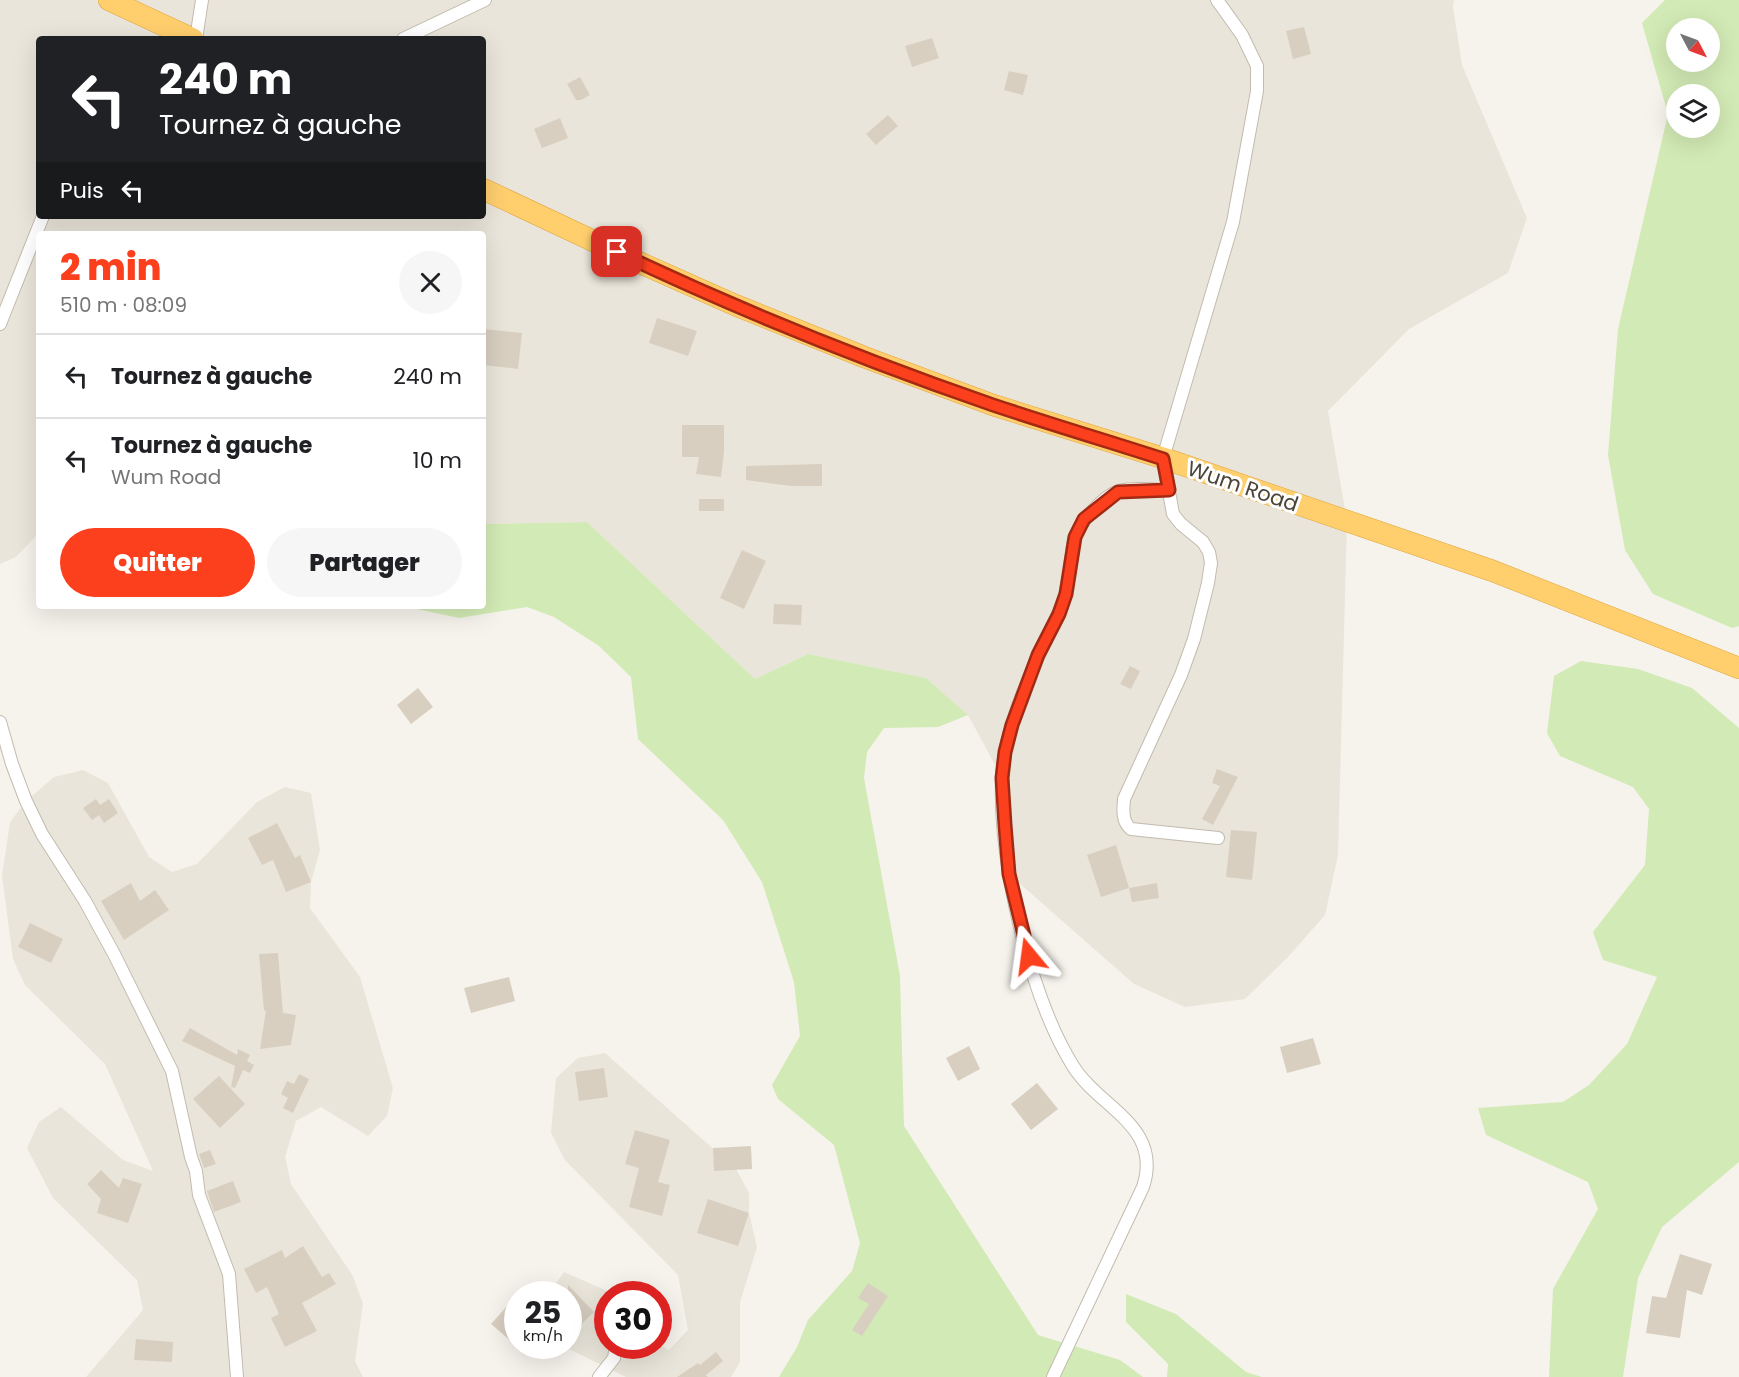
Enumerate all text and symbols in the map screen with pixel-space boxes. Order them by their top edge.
north arrow [1666,18,1720,72]
map controls [1666,18,1720,138]
text: 240 m [159,50,292,109]
icon: left [60,60,138,138]
button: layers [1666,84,1720,138]
text: Tournez à gauche [159,106,401,143]
icon: left [116,174,149,207]
text: Puis [60,175,104,206]
pin [591,226,642,277]
icon: arrive [600,235,633,268]
text: 2 min [60,242,162,293]
button: close [399,251,462,314]
text: 510 m · 08:09 [60,291,187,319]
icon: left [60,360,93,393]
text: Tournez à gauche [111,361,312,392]
text: 240 m [393,361,462,392]
text: Tournez à gauche [111,430,312,461]
icon: left [60,444,93,477]
text: 10 m [413,445,462,476]
street label: Wum Road [1184,453,1302,519]
text: Wum Road [111,463,221,491]
button: Quitter [60,528,255,597]
button: Partager [267,528,462,597]
position arrow [997,924,1061,988]
speed limit sign: 30 [594,1281,672,1359]
text: 25 [525,1291,561,1334]
text: km/h [523,1325,563,1346]

